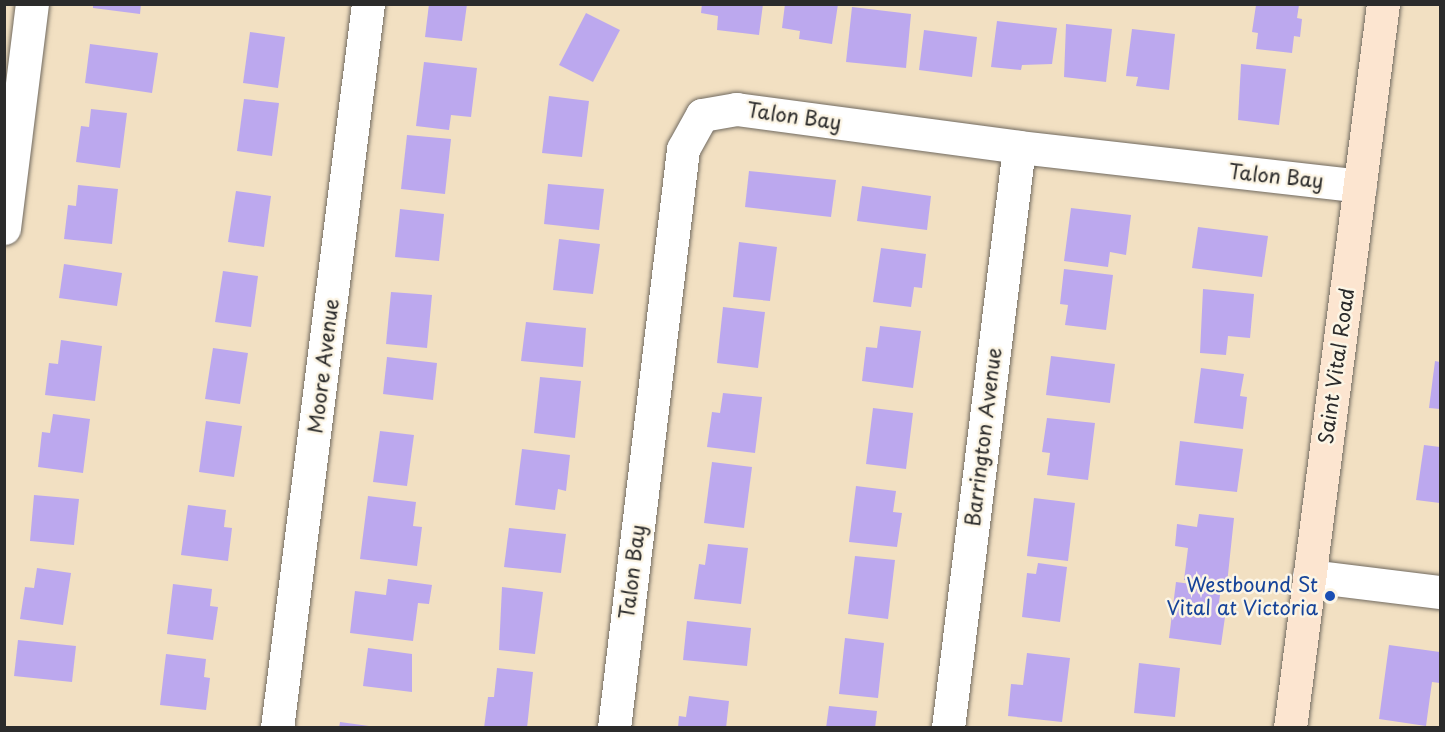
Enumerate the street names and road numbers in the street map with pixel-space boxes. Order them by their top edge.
street label: Talon Bay [745,97,843,135]
street label: Talon Bay [1227,159,1325,193]
street label: Saint Vital Road [1313,287,1359,445]
street label: Moore Avenue [303,297,343,435]
street label: Barrington Avenue [960,347,1006,527]
street label: Talon Bay [614,523,650,621]

